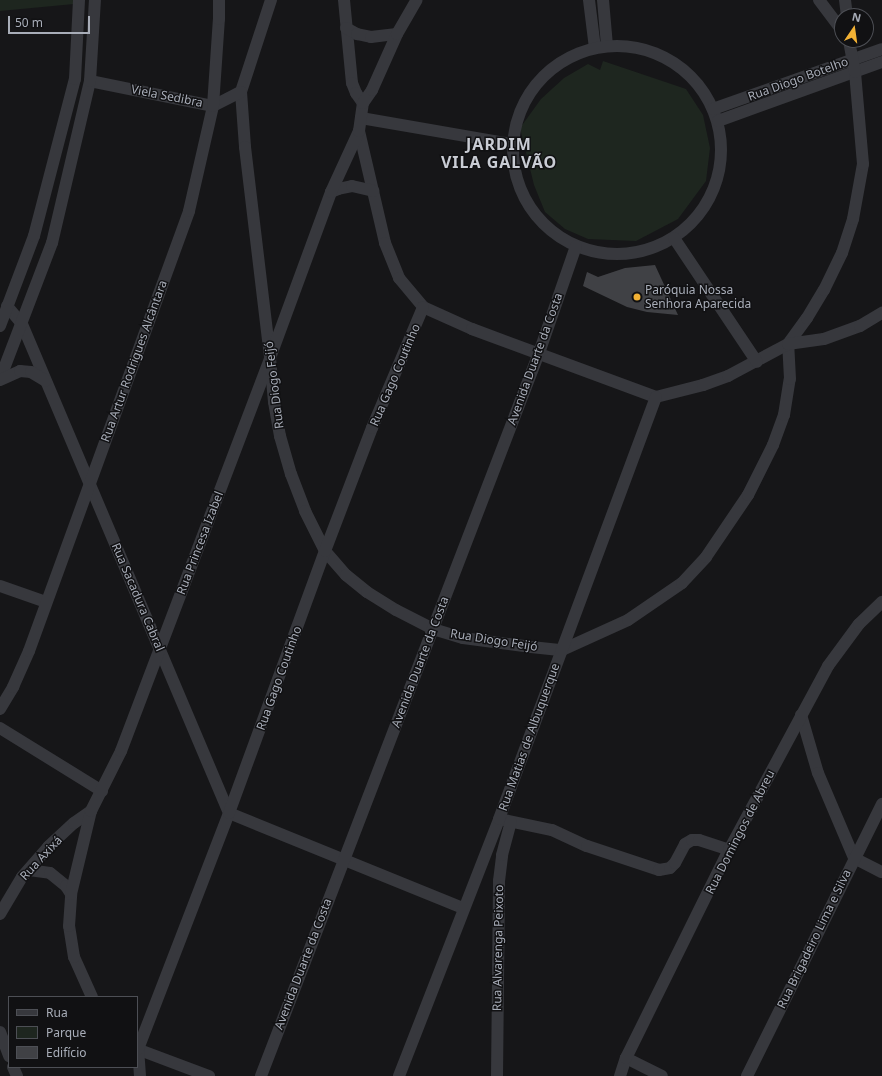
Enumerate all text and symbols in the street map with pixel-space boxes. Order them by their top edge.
scale bar [10,8,92,34]
north arrow [834,8,874,48]
text: N [851,8,863,25]
text: 50 m [15,14,43,31]
street label: Rua Diogo Botelho [746,54,850,104]
street label: Viela Sedibra [130,82,204,110]
district label: JARDIM VILA GALVÃO [441,134,557,172]
street label: Rua Artur Rodrigues Alcântara [98,278,170,444]
place label: Paróquia Nossa Senhora Aparecida [645,283,751,311]
street label: Avenida Duarte da Costa [504,291,566,427]
marker: Paróquia Nossa Senhora Aparecida [632,292,642,302]
street label: Rua Gago Coutinho [367,322,423,428]
street label: Rua Diogo Feijó [261,340,287,430]
street label: Rua Princesa Izabel [174,489,226,597]
street label: Rua Sacadura Cabral [109,541,167,653]
street label: Avenida Duarte da Costa [388,594,452,730]
street label: Rua Gago Coutinho [253,624,305,732]
street label: Rua Diogo Feijó [449,626,539,654]
street label: Rua Matias de Albuquerque [496,661,562,813]
street label: Rua Domingos de Abreu [702,768,778,896]
street label: Rua Axixá [17,833,65,883]
street label: Rua Brigadeiro Lima e Silva [774,867,854,1011]
street label: Rua Alvarenga Peixoto [490,885,506,1011]
street label: Avenida Duarte da Costa [271,896,335,1032]
legend [8,996,138,1068]
text: Rua [46,1004,68,1021]
text: Parque [46,1024,86,1041]
text: Edifício [46,1044,87,1061]

